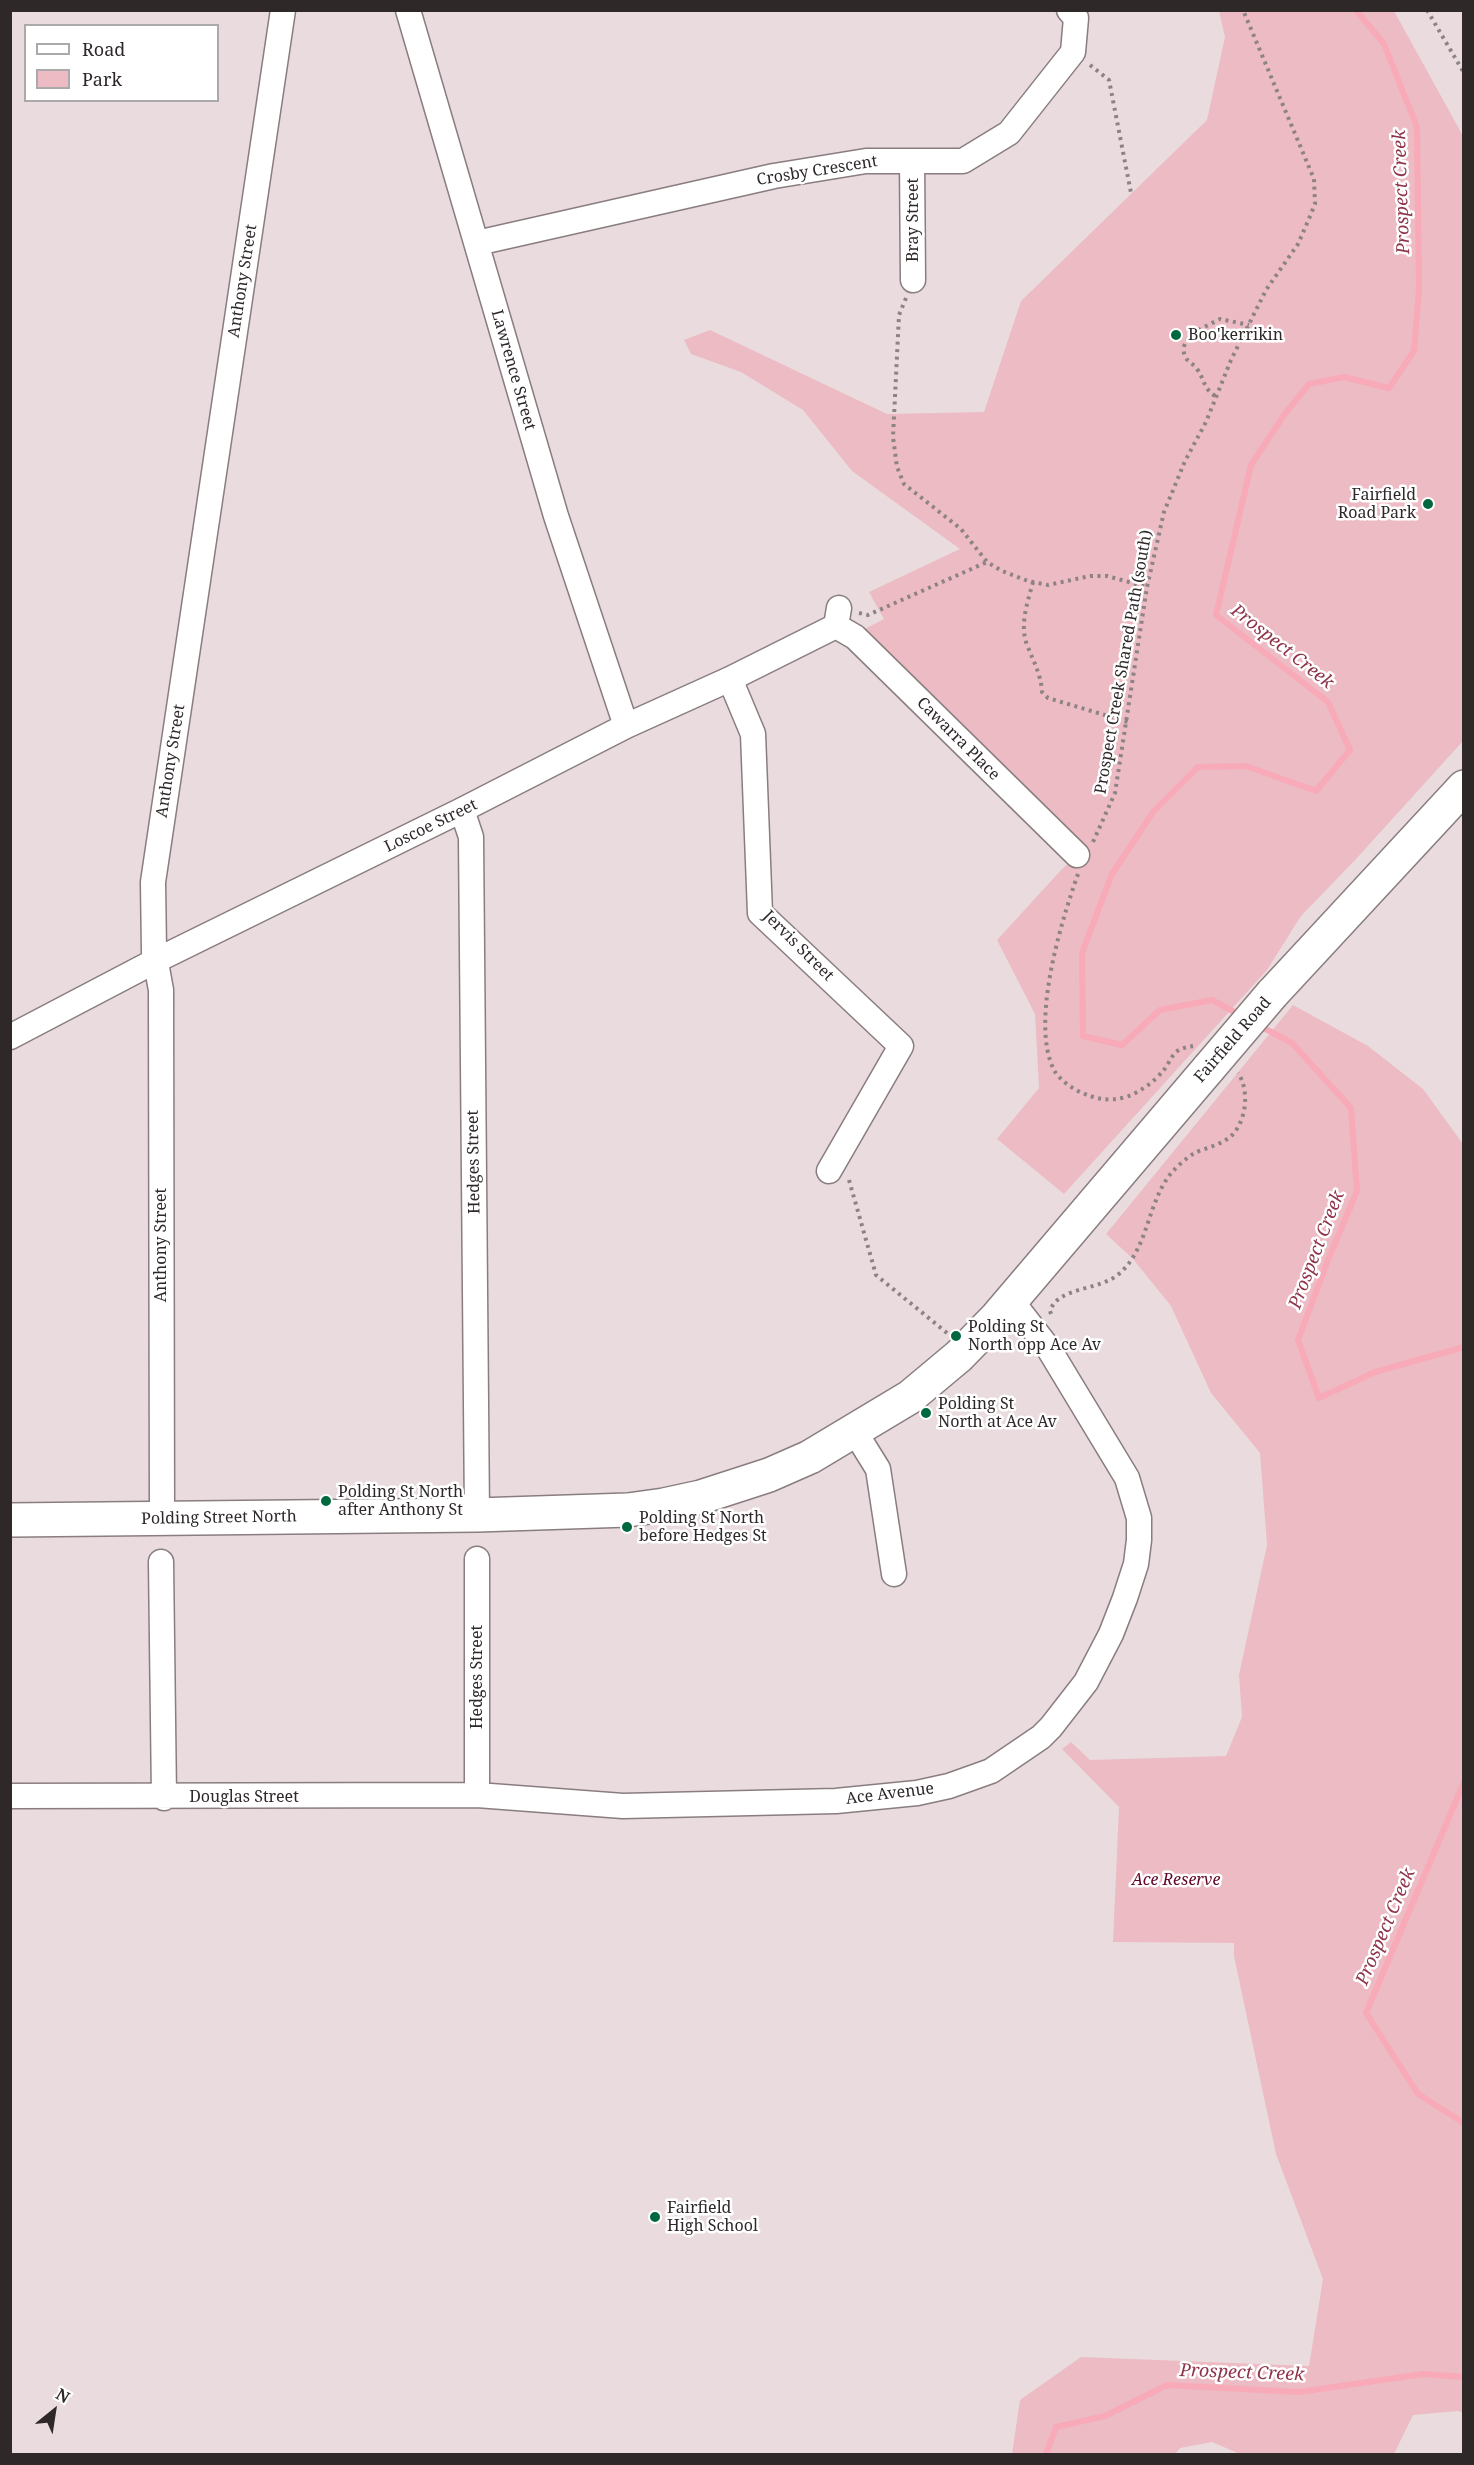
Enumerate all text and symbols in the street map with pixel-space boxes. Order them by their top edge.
legend [24,24,219,102]
text: Road [82,37,125,61]
text: Park [82,67,122,91]
water label: Prospect Creek [1389,129,1415,255]
street label: Crosby Crescent [755,152,879,190]
street label: Bray Street [903,178,923,262]
street label: Anthony Street [225,223,261,339]
street label: Lawrence Street [487,308,539,432]
place label: Boo'kerrikin [1188,325,1283,345]
marker: Boo'kerrikin [1169,328,1183,342]
place label: Fairfield Road Park [1338,485,1416,523]
marker: Fairfield Road Park [1421,497,1435,511]
street label: Prospect Creek Shared Path (south) [1091,528,1157,796]
water label: Prospect Creek [1226,600,1338,694]
street label: Cawarra Place [912,693,1004,785]
street label: Anthony Street [153,703,189,819]
street label: Loscoe Street [381,795,481,857]
street label: Jervis Street [759,907,837,985]
street label: Fairfield Road [1191,993,1275,1087]
street label: Hedges Street [463,1110,485,1214]
street label: Anthony Street [151,1188,171,1302]
water label: Prospect Creek [1285,1188,1349,1312]
place label: Polding St North opp Ace Av [968,1317,1101,1355]
marker: Polding St North opp Ace Av [949,1329,963,1343]
place label: Polding St North at Ace Av [938,1394,1057,1432]
marker: Polding St North at Ace Av [919,1406,933,1420]
place label: Polding St North after Anthony St [338,1482,463,1520]
marker: Polding St North after Anthony St [319,1494,333,1508]
street label: Polding Street North [141,1507,297,1529]
place label: Polding St North before Hedges St [639,1508,767,1546]
marker: Polding St North before Hedges St [620,1520,634,1534]
street label: Hedges Street [467,1625,487,1729]
street label: Ace Avenue [845,1779,935,1809]
street label: Douglas Street [189,1787,299,1807]
water label: Prospect Creek [1352,1865,1420,1989]
park label: Ace Reserve [1132,1870,1220,1890]
place label: Fairfield High School [667,2198,758,2236]
marker: Fairfield High School [648,2210,662,2224]
water label: Prospect Creek [1179,2360,1305,2386]
north arrow [24,2381,84,2441]
text: N [52,2383,74,2408]

